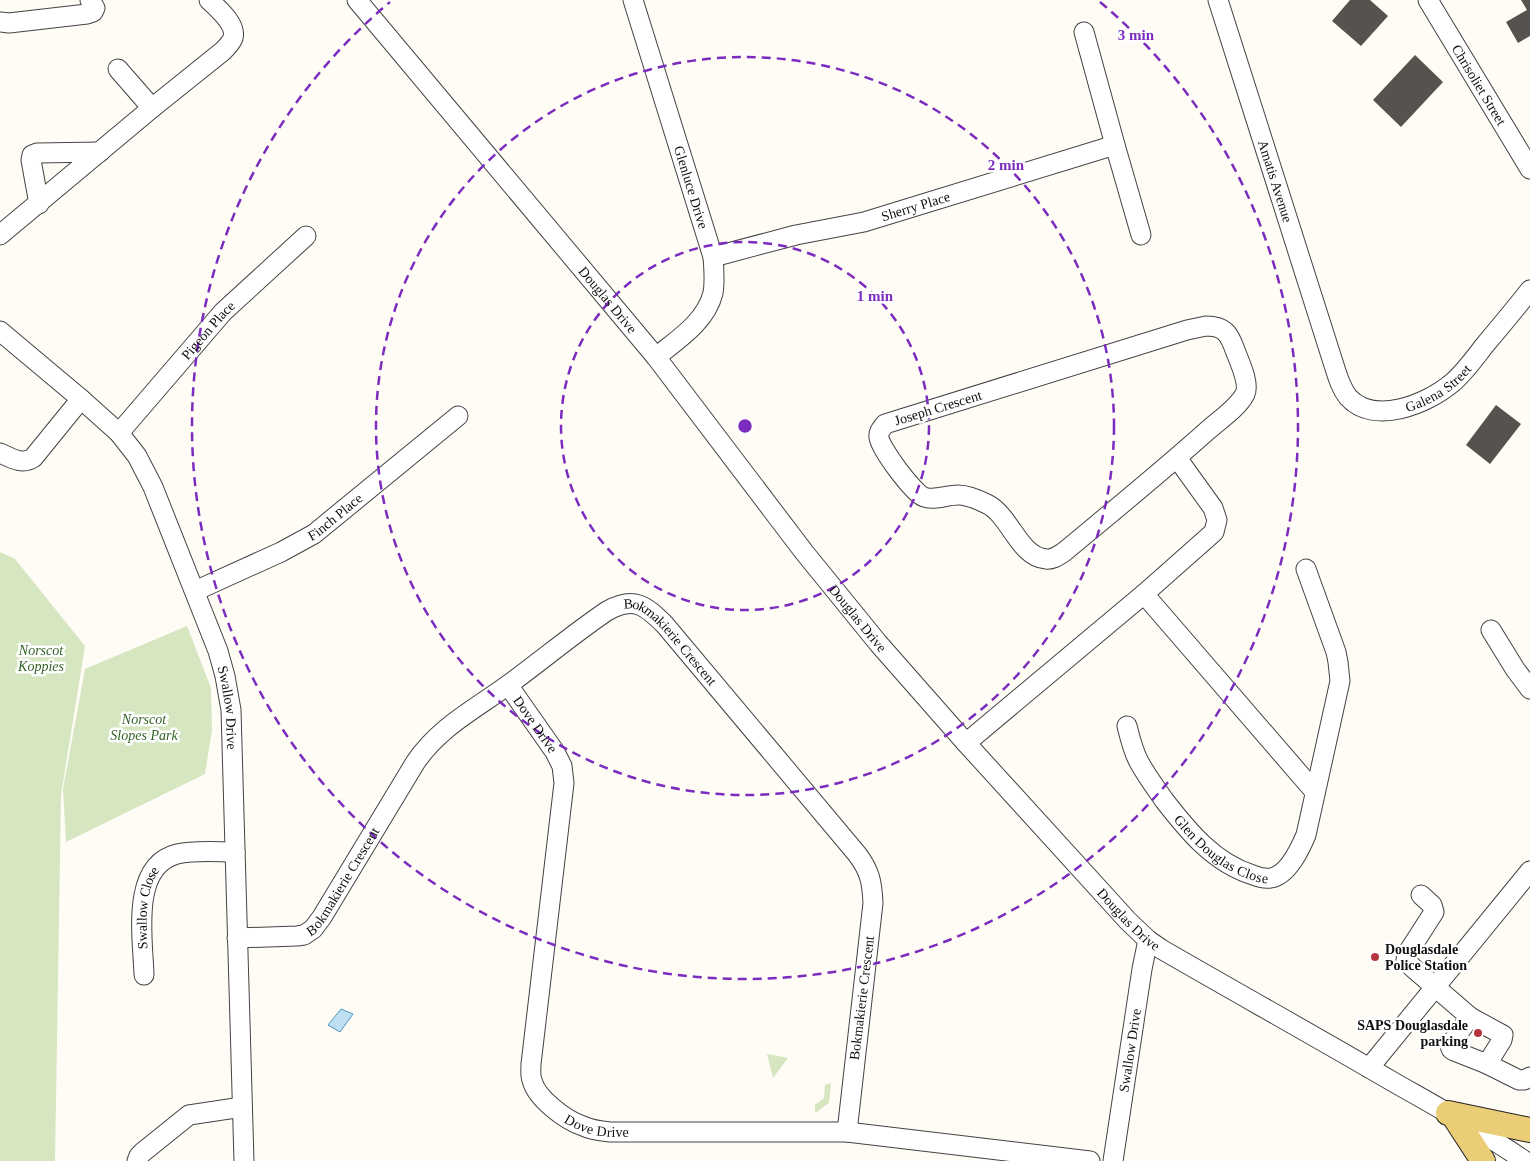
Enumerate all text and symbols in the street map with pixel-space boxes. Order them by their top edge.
text: 3 min [1118,27,1155,43]
street label: Chrisoliet Street [1449,42,1509,128]
street label: Amatis Avenue [1255,138,1296,224]
street label: Glenluce Drive [671,144,711,230]
text: 2 min [988,157,1025,173]
street label: Sherry Place [879,189,952,224]
street label: Douglas Drive [576,263,640,336]
text: 1 min [857,288,894,304]
street label: Pigeon Place [178,298,238,362]
street label: Galena Street [1403,361,1474,415]
street label: Joseph Crescent [892,388,984,428]
centre of rings [736,417,754,435]
street label: Finch Place [305,490,365,543]
street label: Douglas Drive [826,582,890,655]
street label: Bokmakierie Crescent [623,596,720,688]
park label: Norscot Koppies [17,643,64,674]
street label: Swallow Drive [215,664,240,750]
street label: Dove Drive [511,693,561,756]
park label: Norscot Slopes Park [110,712,178,743]
street label: Glen Douglas Close [1171,812,1269,886]
street label: Bokmakierie Crescent [304,824,382,939]
street label: Swallow Close [134,863,162,950]
street label: Douglas Drive [1094,885,1163,953]
street label: Bokmakierie Crescent [847,935,877,1061]
place label: Douglasdale Police Station [1385,942,1467,973]
marker: Douglasdale Police Station [1369,951,1381,963]
street label: Swallow Drive [1116,1007,1143,1093]
place label: SAPS Douglasdale parking [1357,1018,1468,1049]
marker: SAPS Douglasdale parking [1472,1027,1484,1039]
street label: Dove Drive [562,1111,629,1140]

